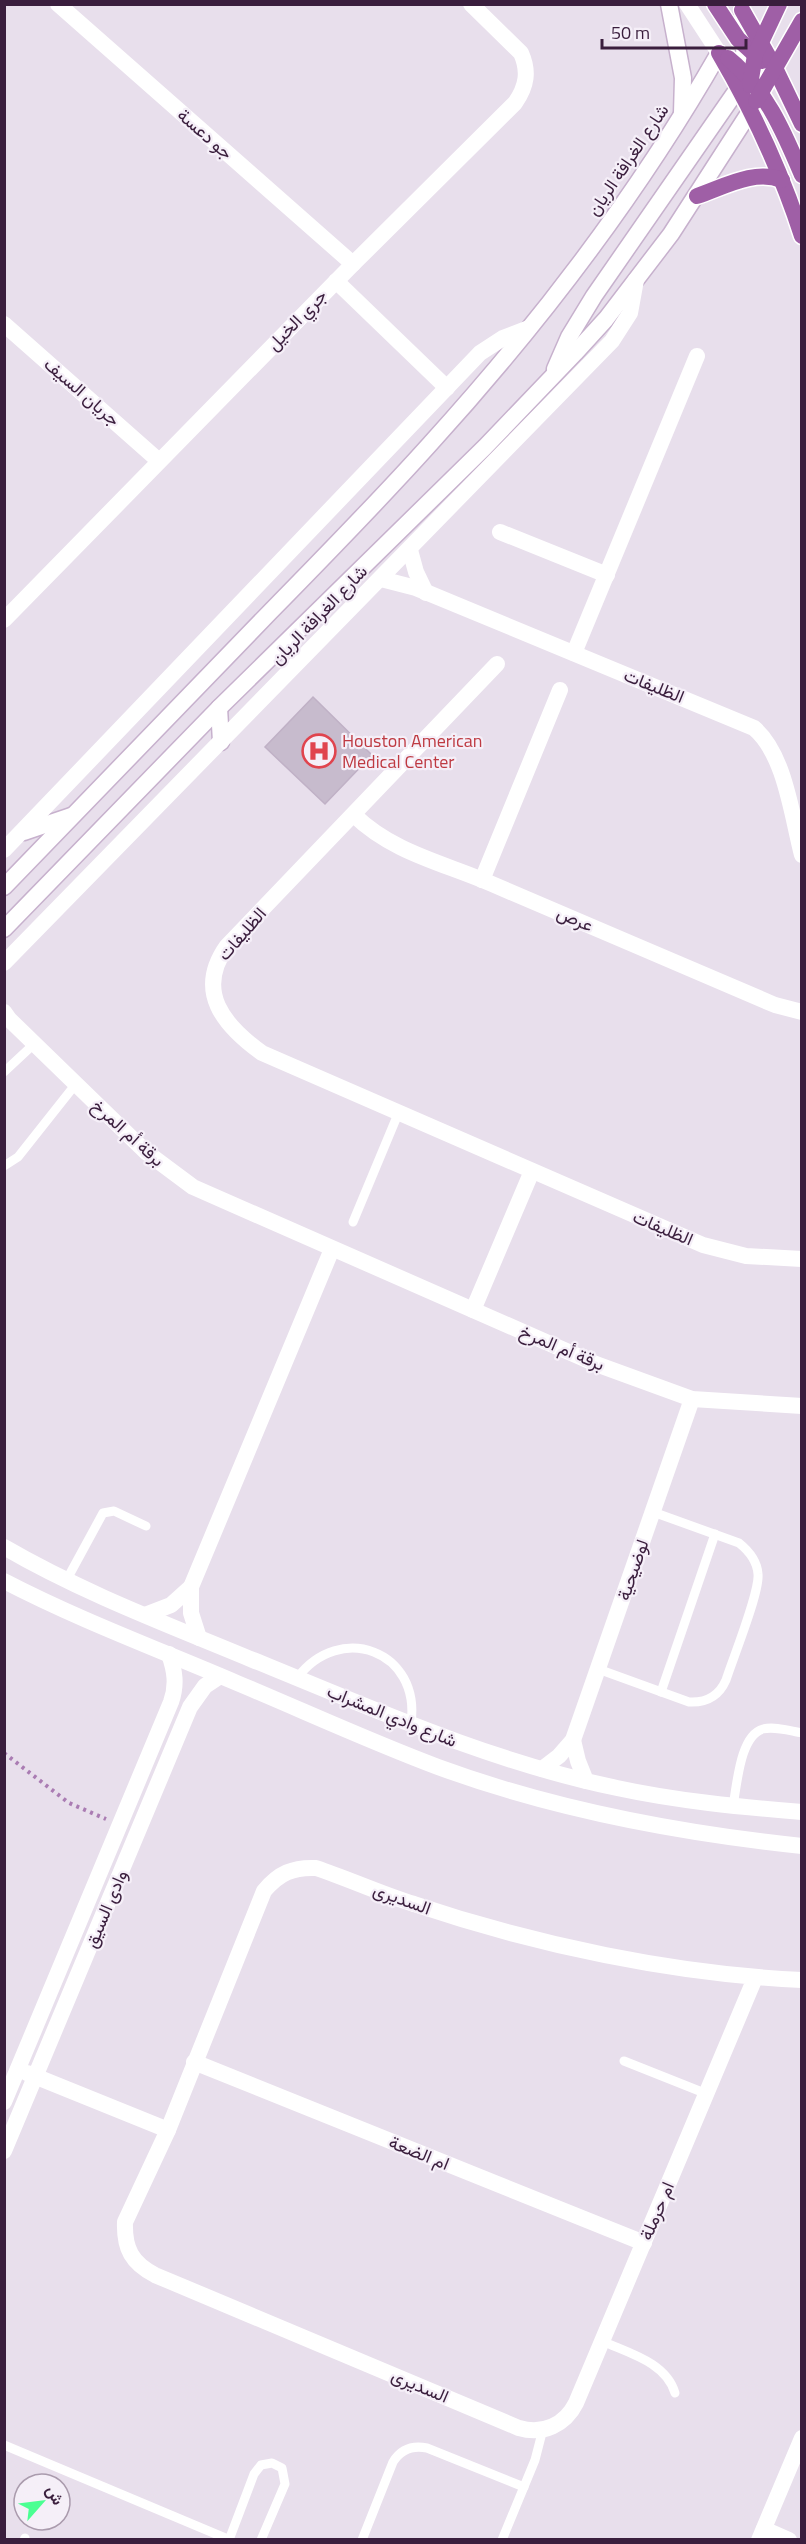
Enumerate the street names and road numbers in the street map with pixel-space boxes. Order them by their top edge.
street label: شارع الغرافة الريان [580,98,675,221]
street label: جو دعسة [171,102,239,166]
street label: جري الخيل [260,283,334,358]
street label: جريان السيف [38,351,126,432]
street label: شارع الغرافة الريان [264,558,374,671]
street label: الظليفات [620,661,689,710]
street label: عرص [553,899,598,938]
street label: الظليفات [211,901,273,966]
street label: برقة أم المرخ [86,1092,171,1173]
street label: الظليفات [629,1203,698,1252]
street label: برقة أم المرخ [515,1318,609,1378]
street label: لوضيحية [610,1536,656,1604]
street label: شارع وادي المشراب [322,1677,461,1756]
street label: وادى السيق [77,1866,134,1952]
street label: السديرى [369,1876,435,1921]
street label: ام الضعة [385,2128,454,2177]
street label: ام حرملة [632,2177,681,2244]
street label: السديرى [387,2361,453,2410]

